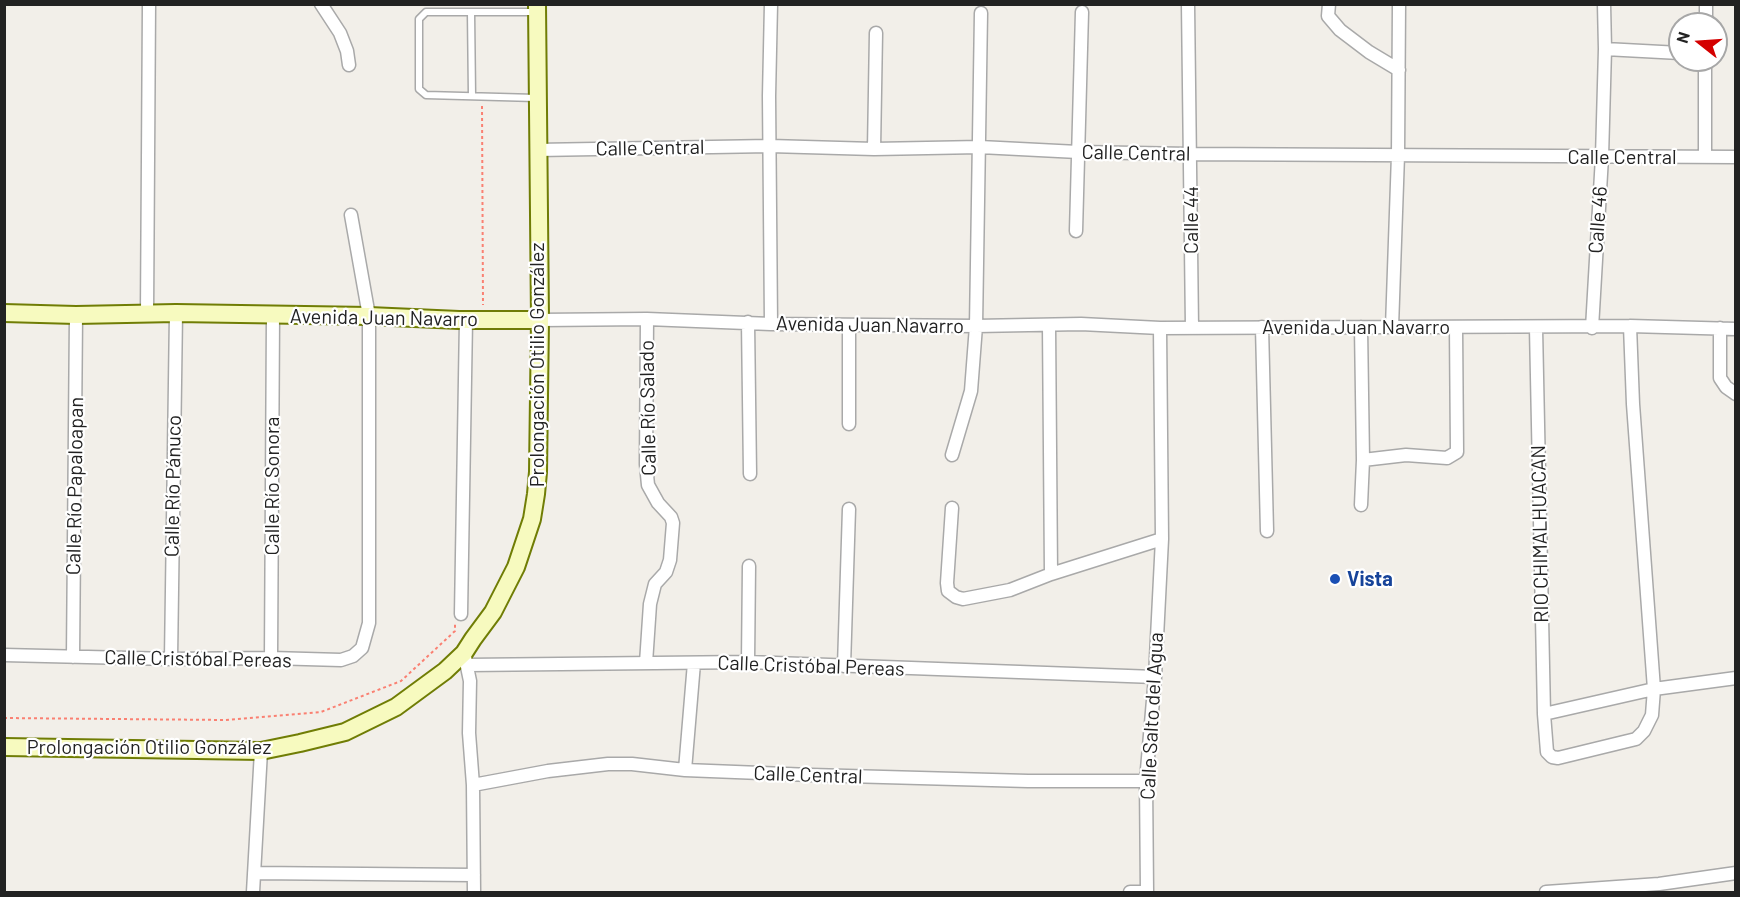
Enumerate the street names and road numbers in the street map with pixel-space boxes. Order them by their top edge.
street label: Calle Central [595,135,705,161]
street label: Calle Central [1081,140,1191,166]
street label: Calle Central [1568,145,1676,169]
street label: Calle 44 [1179,186,1203,254]
street label: Calle 46 [1584,186,1612,254]
street label: Prolongación Otilio González [525,243,549,487]
street label: Avenida Juan Navarro [290,304,478,332]
street label: Avenida Juan Navarro [776,311,964,339]
street label: Avenida Juan Navarro [1262,315,1450,339]
street label: Calle Río Salado [635,340,661,476]
street label: Calle Río Papaloapan [61,397,89,575]
street label: Calle Río Pánuco [160,415,186,557]
street label: Calle Río Sonora [260,416,284,556]
street label: RIO CHIMALHUACAN [1526,445,1554,623]
street label: Calle Salto del Agua [1136,632,1168,800]
street label: Calle Cristóbal Pereas [104,645,292,673]
street label: Calle Cristóbal Pereas [717,651,905,681]
street label: Prolongación Otilio González [27,735,271,759]
street label: Calle Central [753,761,863,789]

